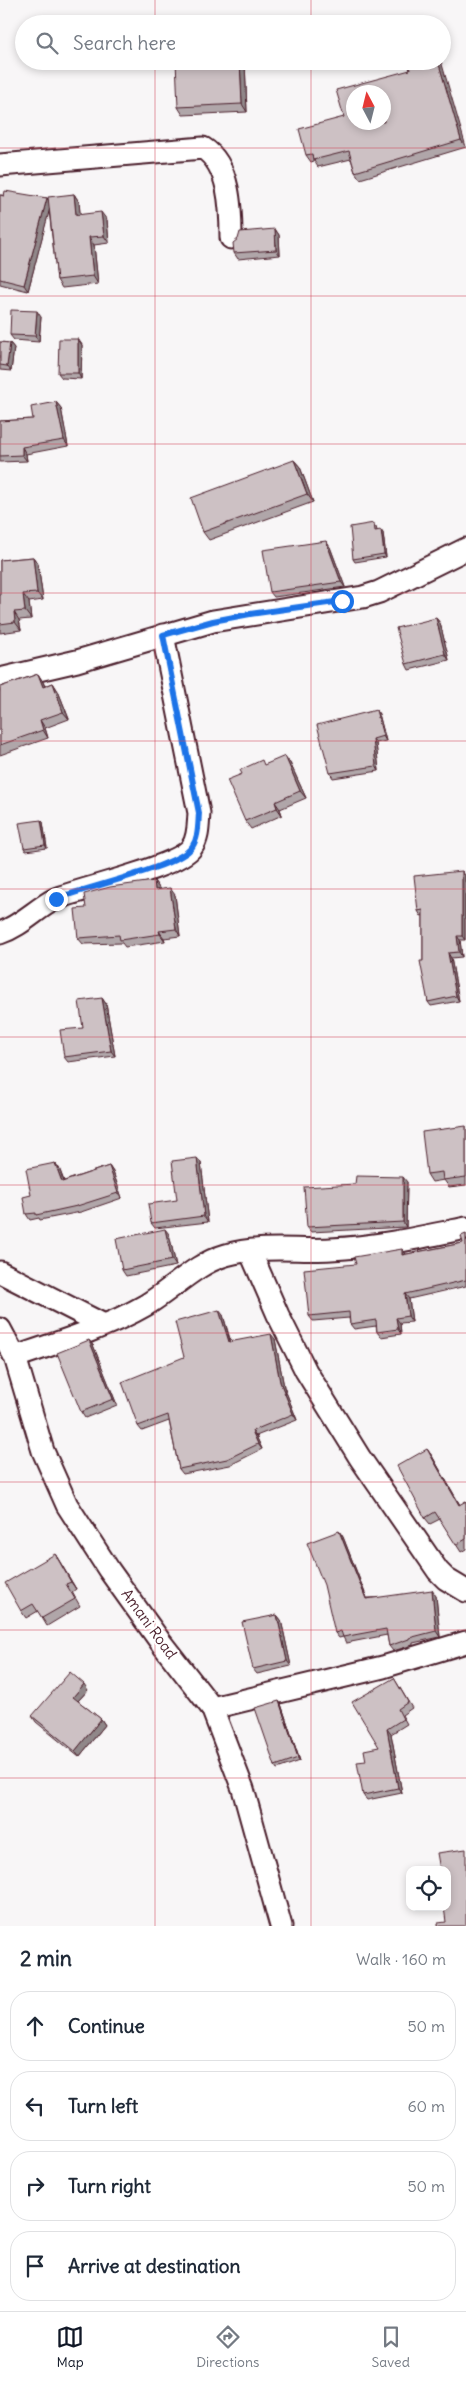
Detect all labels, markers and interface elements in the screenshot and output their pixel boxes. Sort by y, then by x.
search box [15,15,451,70]
icon: search [33,29,61,57]
text: Search here [73,31,176,55]
north arrow [346,85,391,130]
route start [331,590,354,613]
route end [45,888,68,911]
street label: Amani Road [118,1585,181,1663]
map controls [406,1866,451,1911]
button: locate [406,1866,451,1911]
text: 2 min [20,1945,72,1972]
text: Walk · 160 m [356,1949,446,1969]
icon: ahead [21,2012,49,2040]
text: Continue [68,2014,145,2038]
text: 50 m [407,2016,445,2036]
icon: left [21,2092,49,2120]
text: Turn left [68,2094,138,2118]
text: 60 m [407,2096,445,2116]
icon: right [21,2172,49,2200]
text: Turn right [68,2174,151,2198]
text: 50 m [407,2176,445,2196]
icon: arrive [21,2252,49,2280]
text: Arrive at destination [68,2254,241,2278]
tab: Map [56,2323,84,2371]
tab: Directions [196,2323,259,2371]
tab: Saved [372,2323,410,2371]

